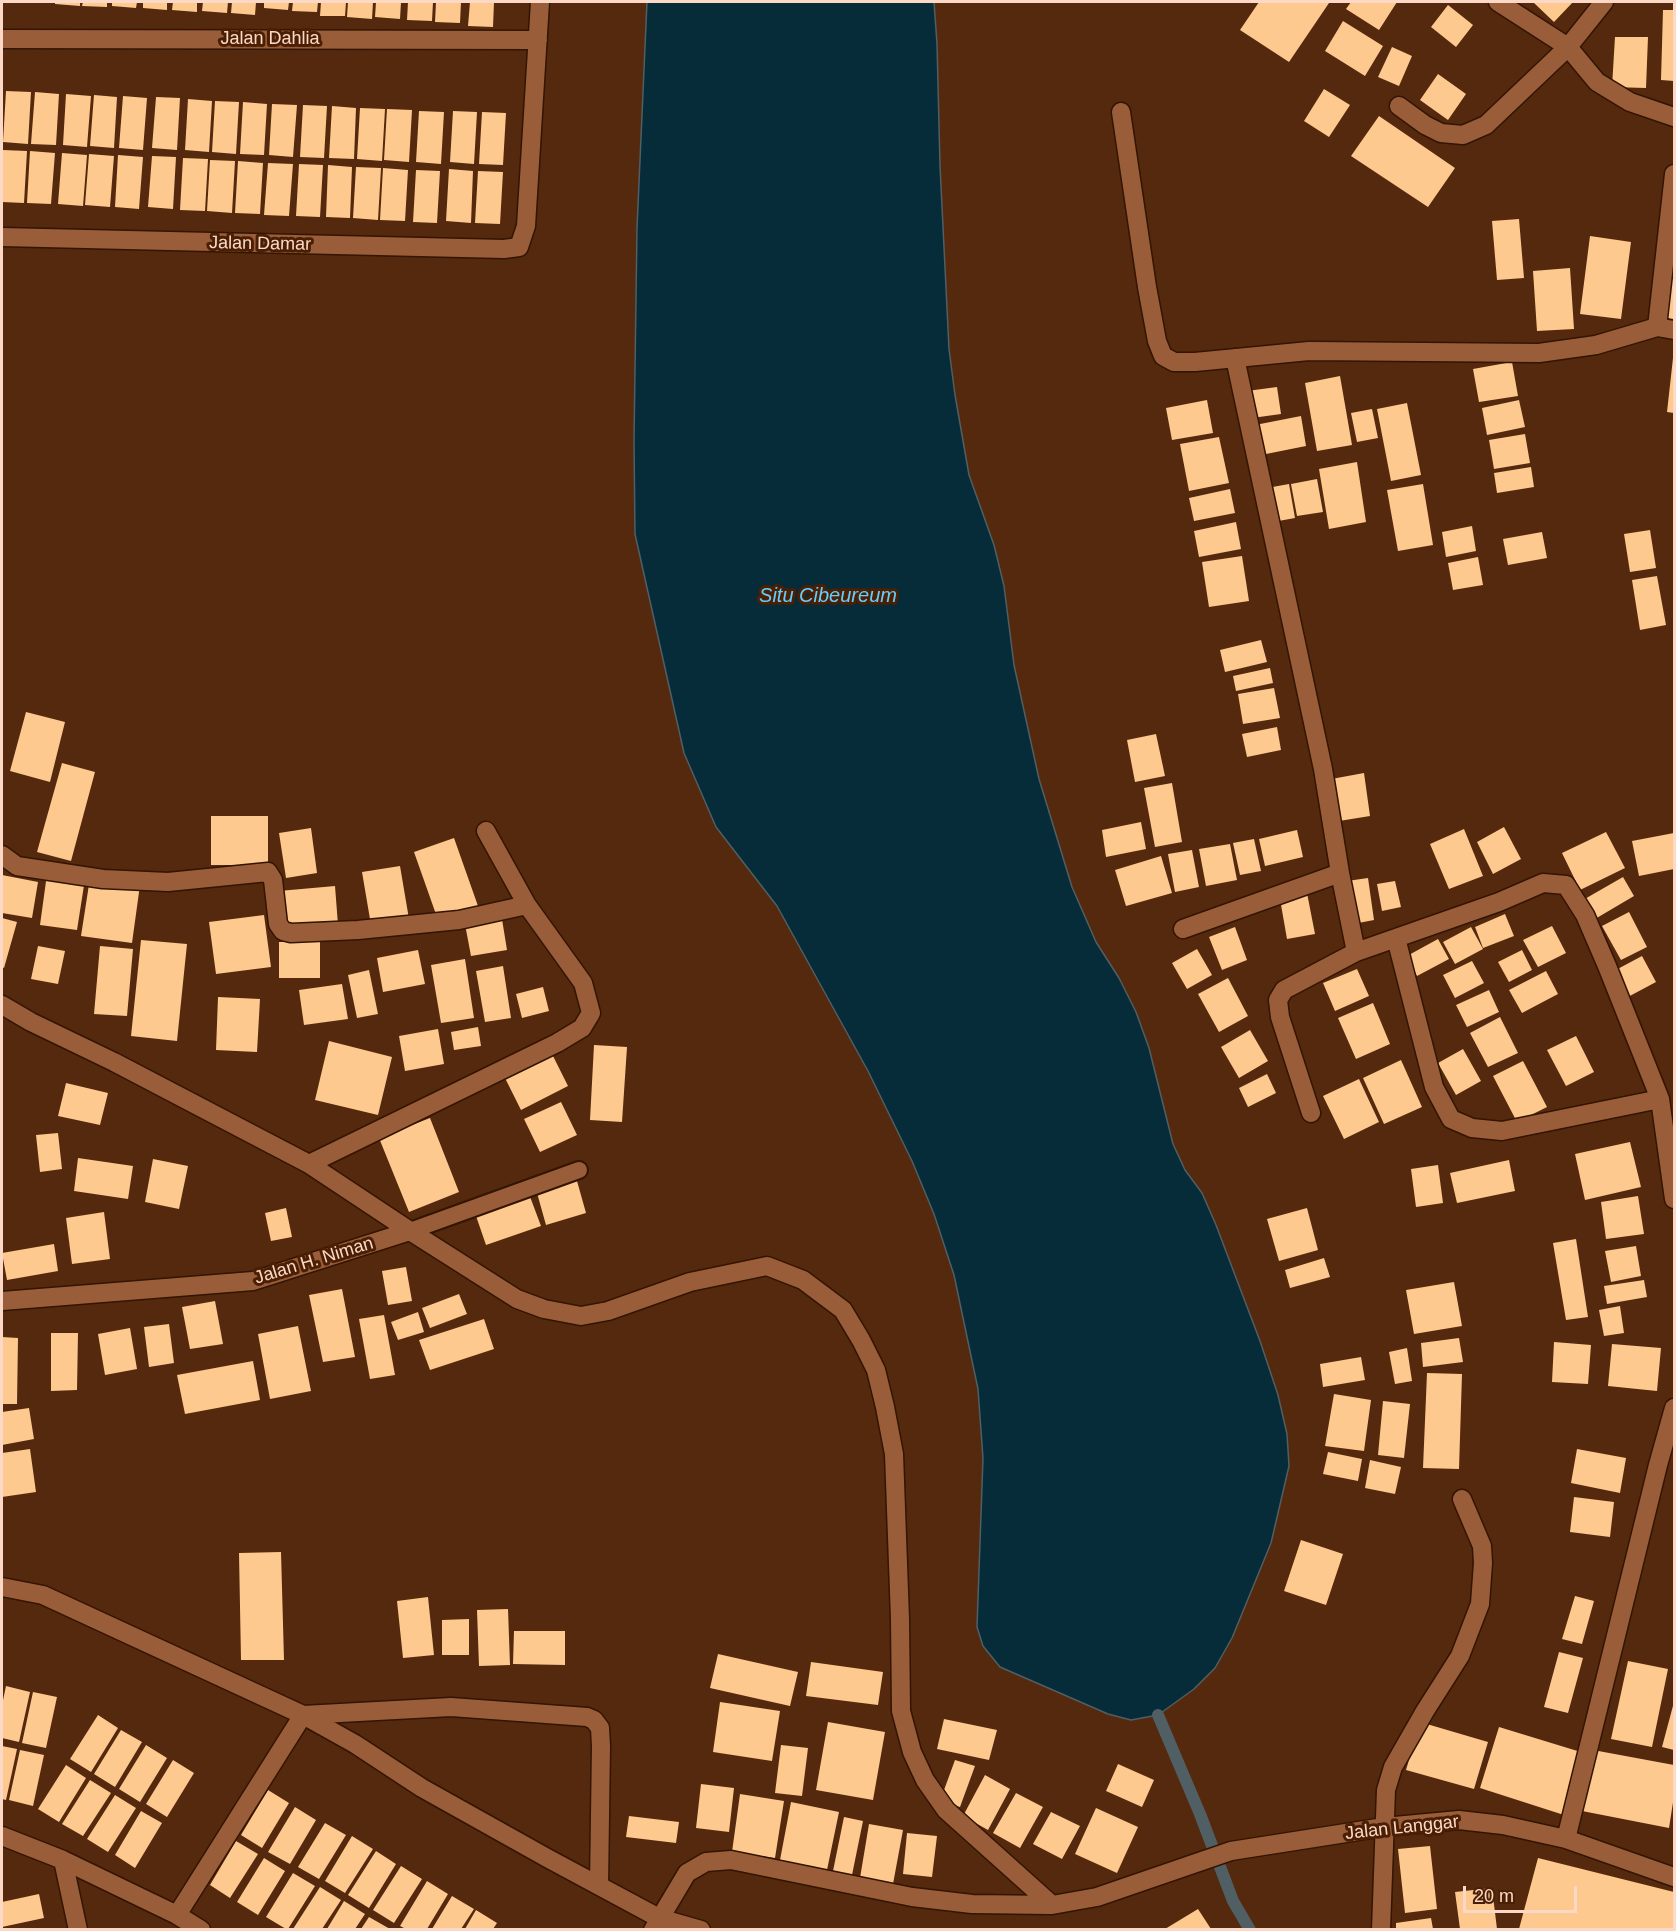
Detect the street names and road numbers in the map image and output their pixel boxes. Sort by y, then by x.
street label: Jalan Dahlia [220,28,320,50]
street label: Jalan Damar [209,232,311,256]
street label: Jalan H. Niman [252,1233,376,1289]
street label: Jalan Langgar [1344,1811,1460,1845]

